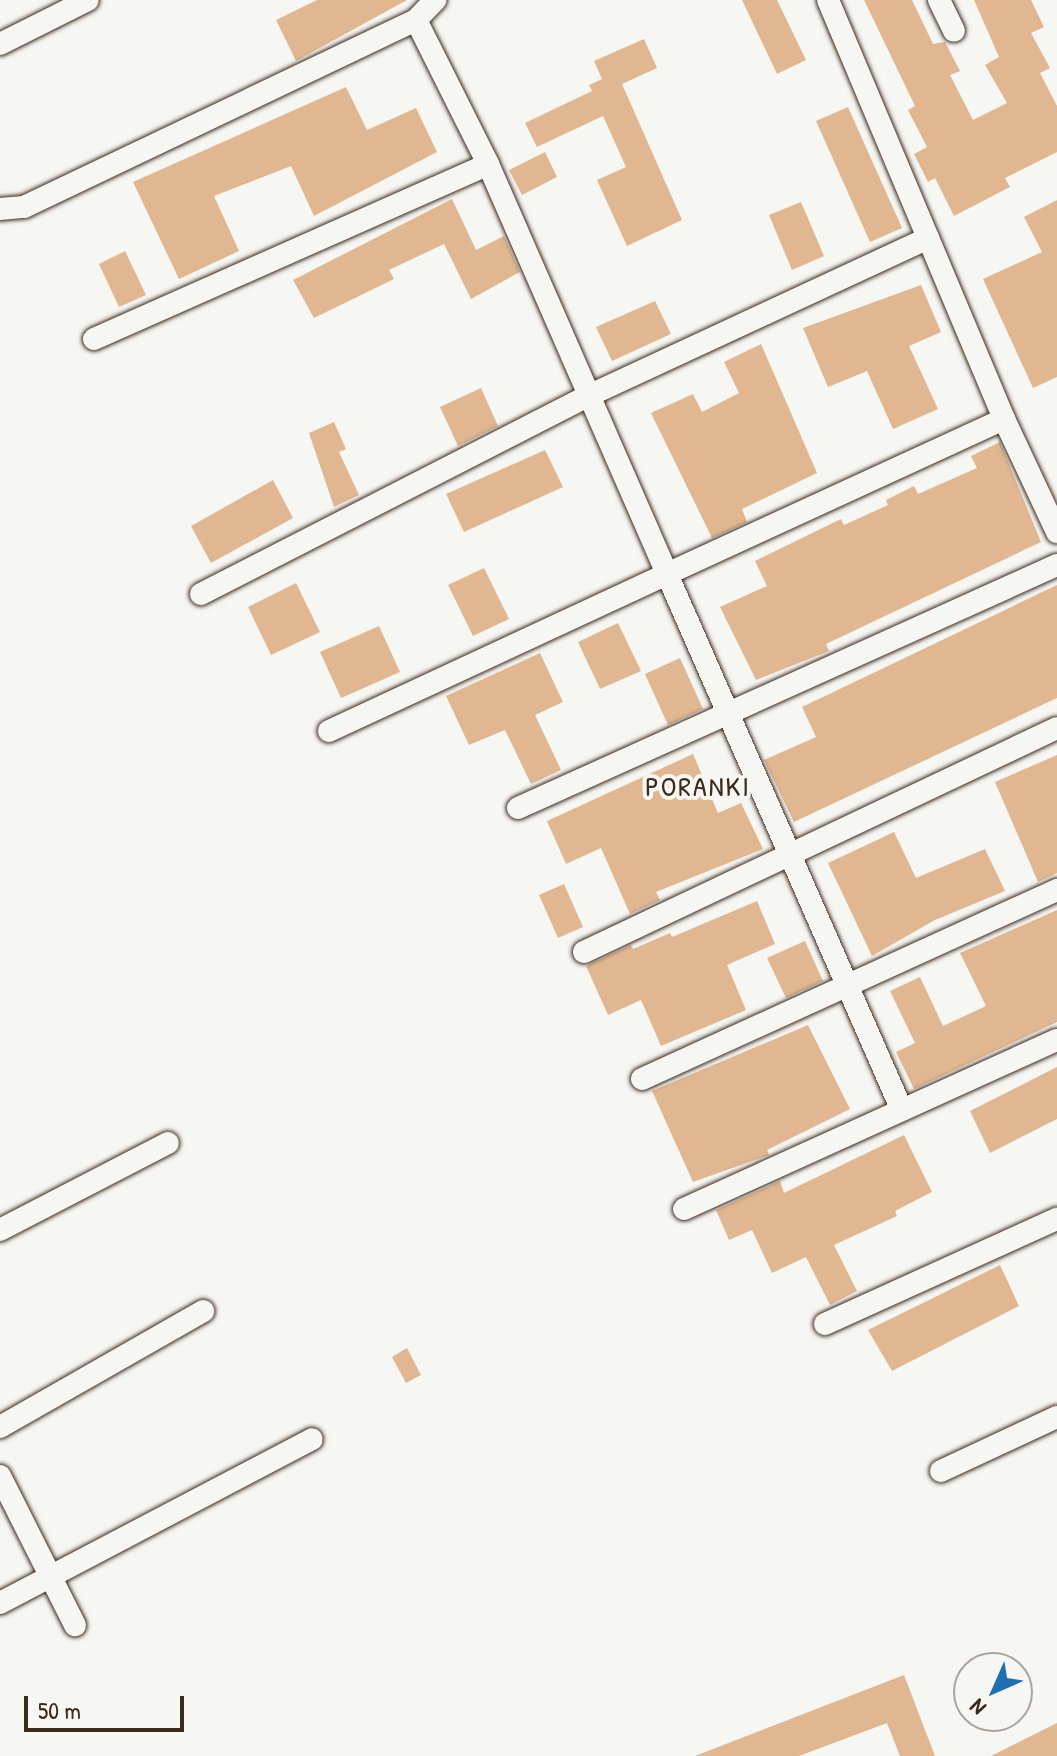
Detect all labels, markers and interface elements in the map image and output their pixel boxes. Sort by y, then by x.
district label: PORANKI [645,769,751,803]
north arrow [953,1652,1033,1732]
scale bar [28,1680,188,1730]
text: N [963,1693,992,1722]
text: 50 m [38,1694,81,1726]

